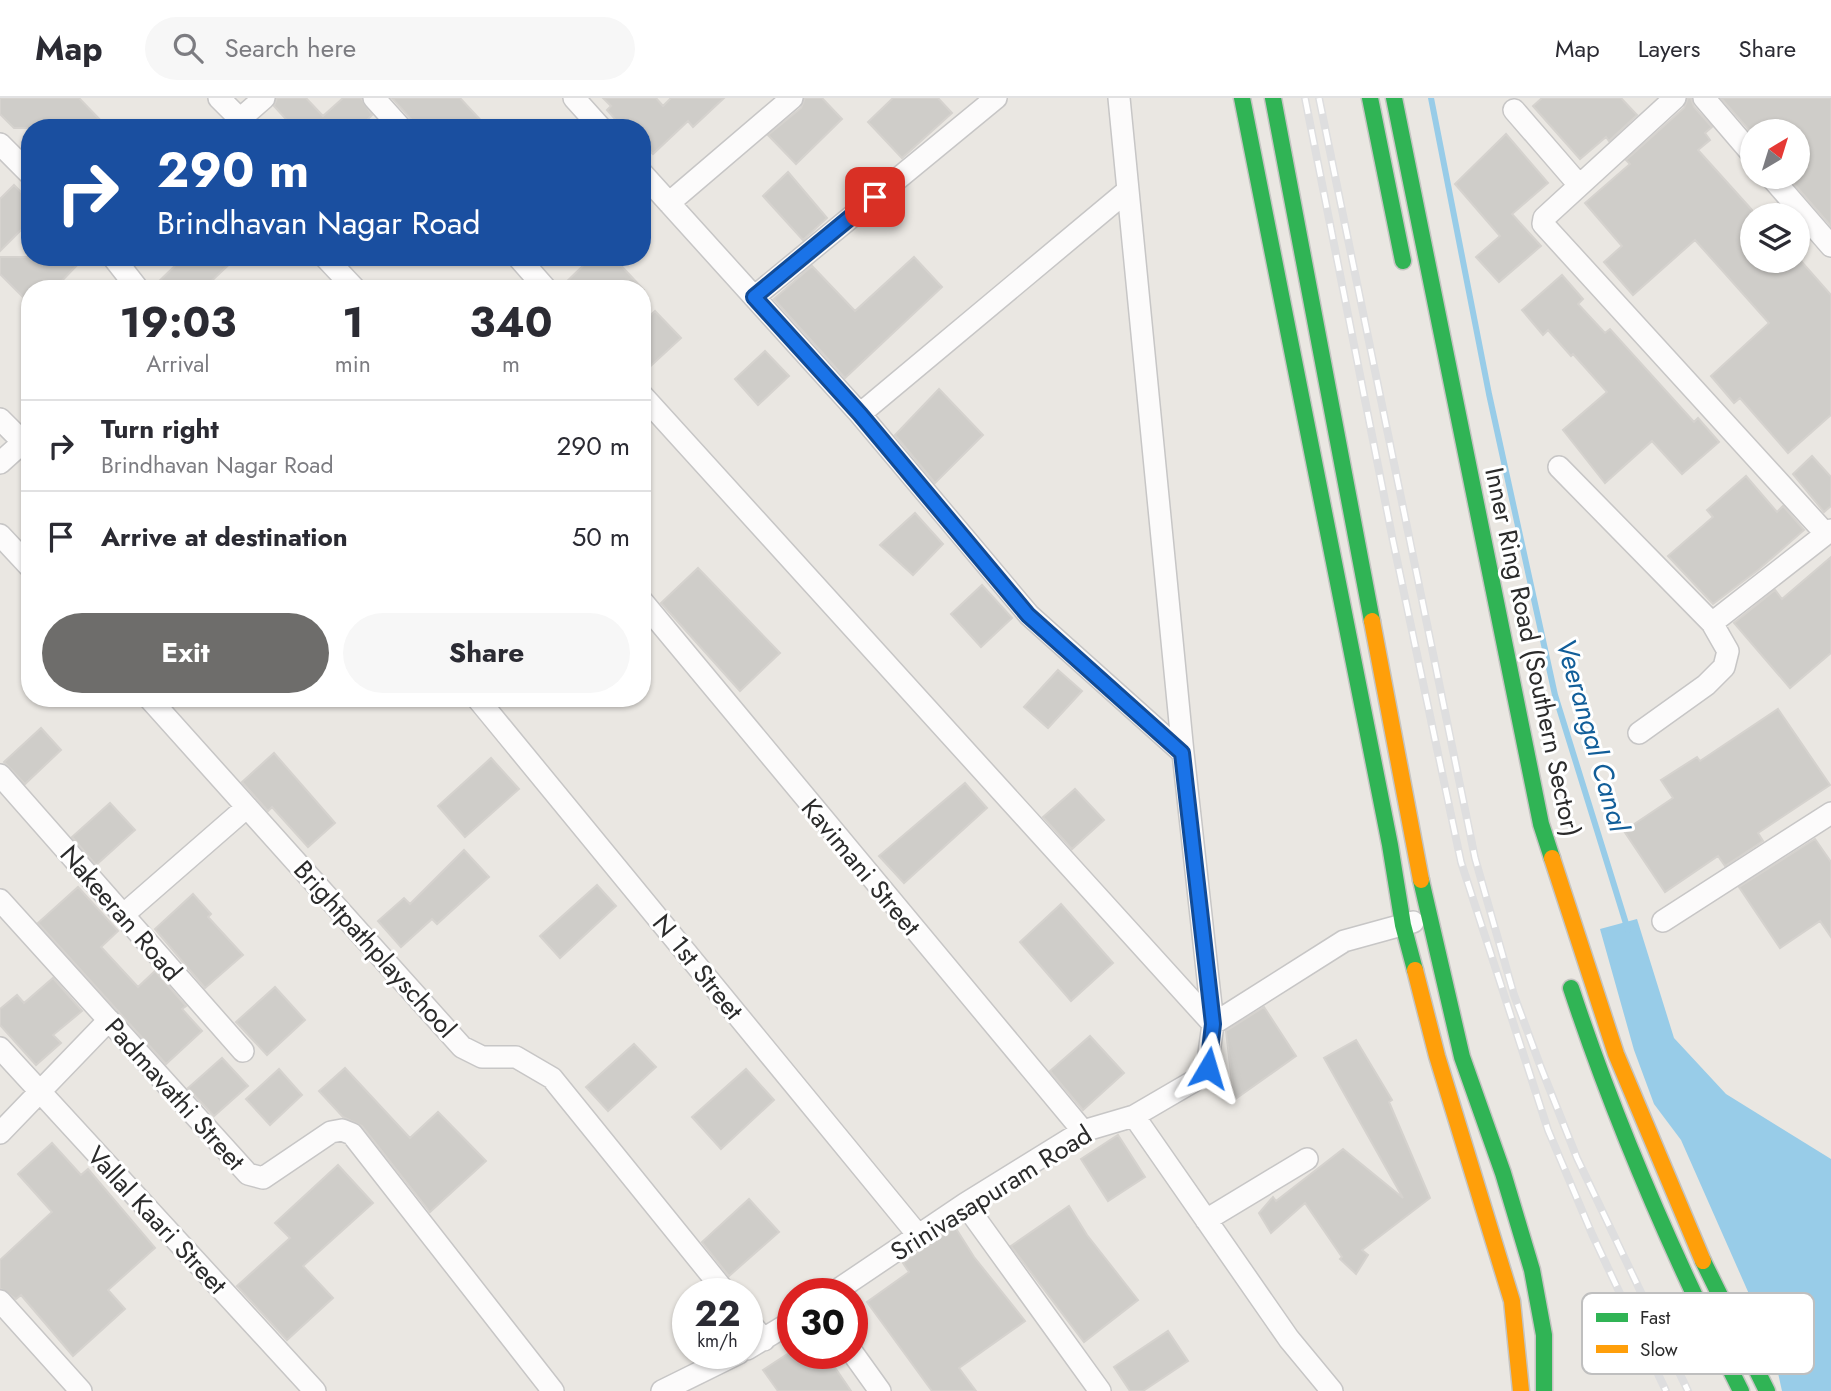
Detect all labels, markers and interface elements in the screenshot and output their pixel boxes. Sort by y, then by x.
search box [145,17,635,80]
text: Map [35,25,103,72]
icon: search [169,29,207,67]
text: Search here [225,29,356,67]
text: Map [1555,31,1600,66]
text: Layers [1638,31,1700,66]
text: Share [1738,31,1796,66]
north arrow [1740,119,1810,189]
map controls [1740,119,1810,273]
text: 290 m [157,135,309,205]
icon: right [42,147,133,238]
pin [845,167,905,227]
icon: arrive [856,178,894,216]
text: Brindhavan Nagar Road [157,200,481,246]
button: layers [1740,203,1810,273]
text: 19:03 [119,292,236,353]
text: 1 [342,292,364,353]
text: 340 [469,292,553,353]
text: Arrival [146,347,210,381]
text: min [335,347,371,381]
text: m [502,347,520,381]
text: Turn right [101,410,219,448]
icon: right [42,427,80,465]
text: 290 m [557,427,630,465]
text: Brindhavan Nagar Road [101,448,334,482]
street label: Inner Ring Road (Southern Sector) [1475,464,1591,840]
icon: arrive [42,518,80,556]
text: Arrive at destination [101,518,348,556]
text: 50 m [572,518,630,556]
button: Exit [42,613,329,693]
button: Share [343,613,630,693]
water label: Veerangal Canal [1545,634,1640,838]
street label: Kavimani Street [792,790,930,944]
street label: Nakeeran Road [51,837,191,989]
street label: Brightpathplayschool [285,852,465,1046]
street label: N 1st Street [644,906,753,1029]
street label: Padmavathi Street [96,1009,254,1179]
position arrow [1171,1031,1245,1105]
street label: Srinivasapuram Road [883,1116,1099,1270]
street label: Vallal Kaari Street [78,1137,236,1303]
speed limit sign: 30 [777,1278,868,1369]
text: 22 [695,1289,740,1339]
legend [1582,1293,1814,1374]
text: Fast [1640,1304,1671,1331]
text: km/h [697,1328,738,1354]
text: Slow [1640,1336,1678,1363]

